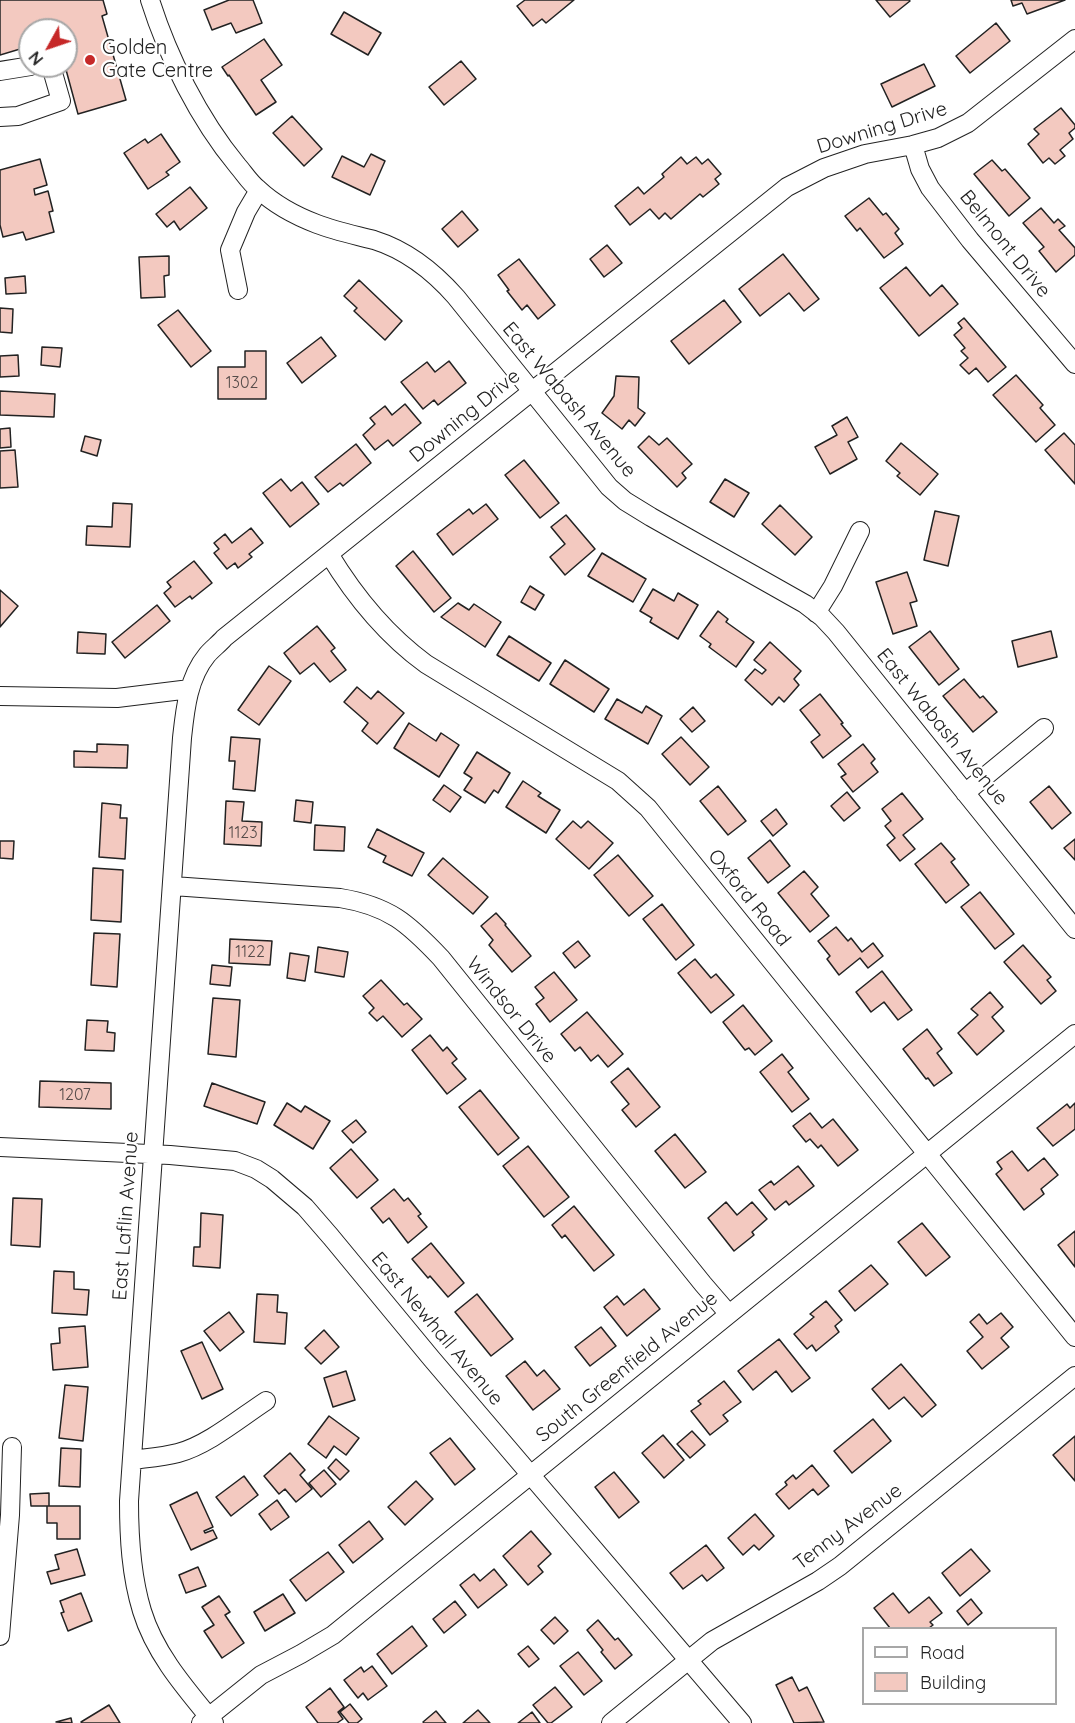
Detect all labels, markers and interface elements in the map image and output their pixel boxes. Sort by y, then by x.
north arrow [18,18,78,78]
place label: Golden Gate Centre [102,36,213,83]
text: N [24,47,47,69]
marker: Golden Gate Centre [83,53,97,67]
street label: Downing Drive [814,97,950,159]
street label: Belmont Drive [954,185,1056,303]
street label: East Wabash Avenue [497,318,641,482]
street label: Downing Drive [405,364,525,468]
house number: 1302 [226,373,258,393]
street label: East Wabash Avenue [871,644,1013,810]
house number: 1123 [228,823,258,843]
street label: Oxford Road [703,845,795,951]
house number: 1122 [235,942,265,962]
street label: Windsor Drive [461,952,561,1068]
house number: 1207 [59,1085,91,1105]
street label: East Laflin Avenue [108,1131,144,1301]
street label: East Newhall Avenue [366,1248,508,1410]
street label: South Greenfield Avenue [531,1286,723,1448]
street label: Tenny Avenue [789,1479,907,1575]
legend [862,1627,1057,1705]
text: Road [920,1641,965,1664]
text: Building [920,1671,986,1694]

